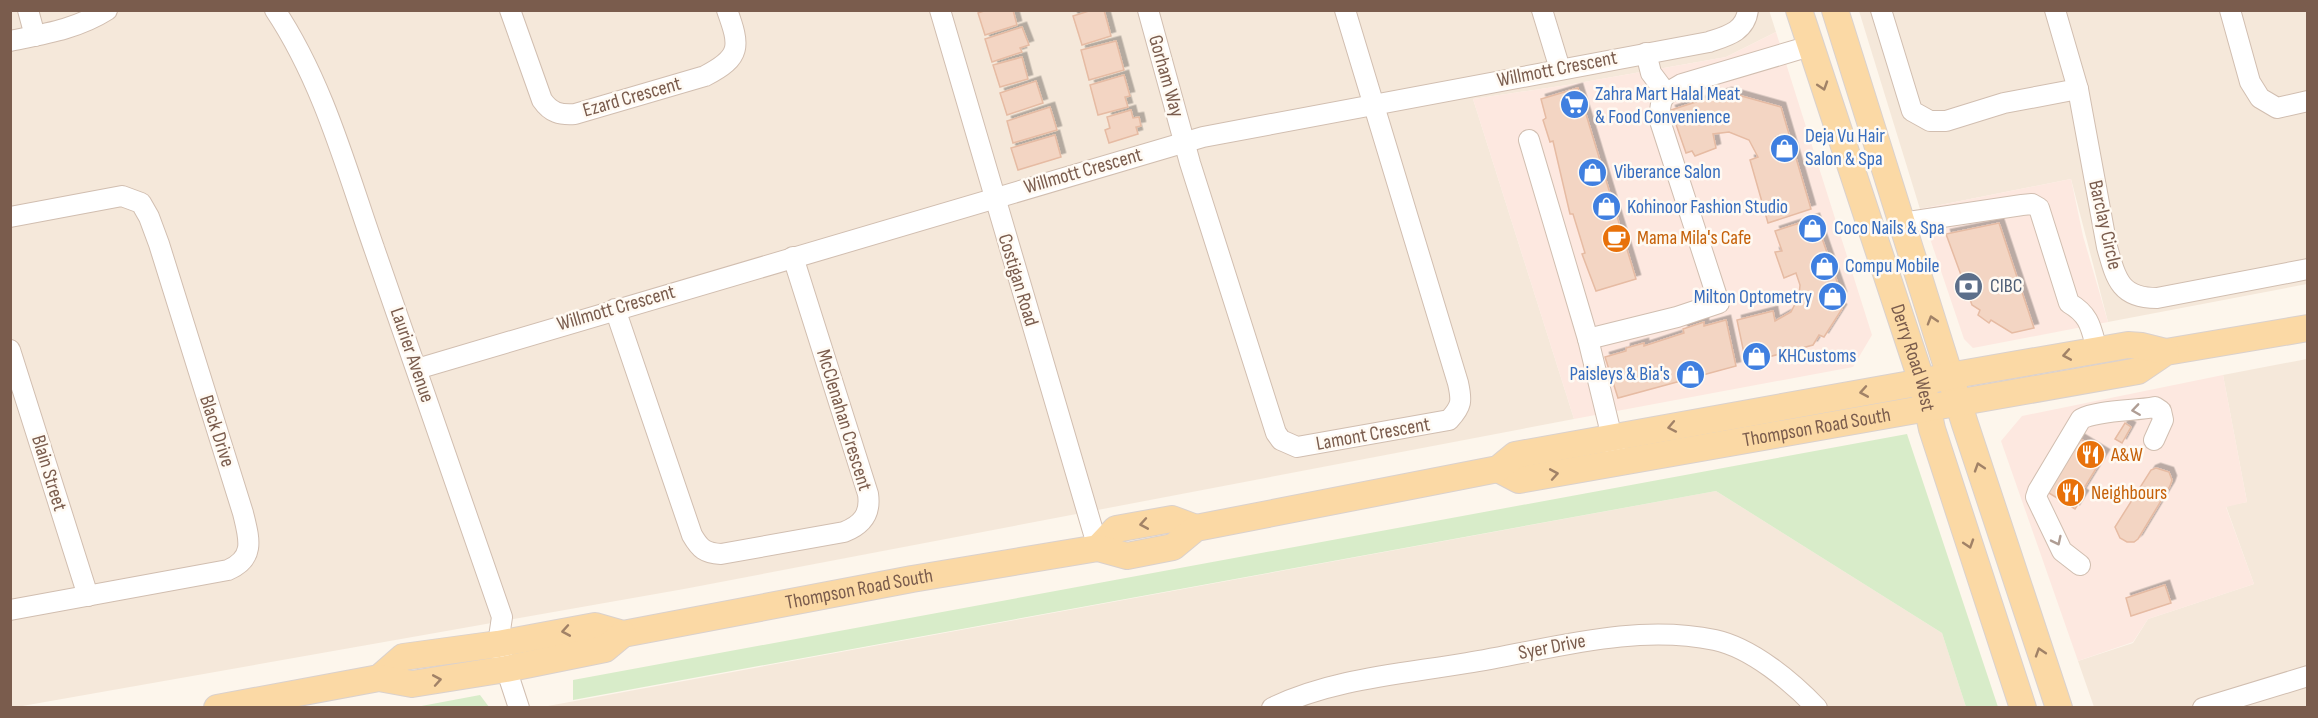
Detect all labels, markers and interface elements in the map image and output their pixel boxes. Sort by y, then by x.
street label: Gorham Way [1143,32,1189,120]
street label: Willmott Crescent [1495,46,1619,92]
street label: Ezard Crescent [580,72,684,122]
one-way arrow [1816,80,1828,91]
place label: Zahra Mart Halal Meat & Food Convenience [1595,82,1740,129]
supermarket icon: Zahra Mart Halal Meat & Food Convenience [1558,89,1590,121]
place label: Deja Vu Hair Salon & Spa [1805,124,1885,171]
shop icon: Deja Vu Hair Salon & Spa [1768,132,1800,164]
street label: Willmott Crescent [1021,143,1145,199]
shop icon: Viberance Salon [1577,156,1609,188]
place label: Viberance Salon [1614,160,1721,184]
street label: Barclay Circle [2083,178,2127,272]
shop icon: Kohinoor Fashion Studio [1590,191,1622,223]
place label: Kohinoor Fashion Studio [1627,195,1788,219]
shop icon: Coco Nails & Spa [1797,212,1829,244]
place label: Coco Nails & Spa [1834,216,1945,240]
cafe icon: Mama Mila's Cafe [1600,222,1632,254]
place label: Mama Mila's Cafe [1637,226,1751,250]
street label: Costigan Road [993,231,1043,329]
shop icon: Compu Mobile [1808,250,1840,282]
place label: Compu Mobile [1845,254,1939,278]
bank icon: CIBC [1953,270,1985,302]
place label: CIBC [1990,274,2022,298]
street label: Willmott Crescent [554,280,678,336]
shop icon: Milton Optometry [1817,281,1849,313]
place label: Milton Optometry [1694,285,1812,309]
street label: Derry Road West [1885,301,1940,414]
street label: Laurier Avenue [385,304,439,406]
one-way arrow [1927,315,1939,326]
shop icon: KHCustoms [1741,340,1773,372]
place label: KHCustoms [1778,344,1857,368]
street label: McClenahan Crescent [811,346,877,494]
one-way arrow [2062,349,2072,361]
shop icon: Paisleys & Bia's [1675,358,1707,390]
place label: Paisleys & Bia's [1570,362,1670,386]
one-way arrow [1859,386,1869,398]
street label: Black Drive [194,392,240,470]
street label: Thompson Road South [1741,403,1892,452]
one-way arrow [2131,404,2140,416]
street label: Lamont Crescent [1314,412,1432,456]
one-way arrow [1667,420,1677,433]
street label: Blain Street [26,432,72,514]
restaurant icon: A&W [2074,439,2106,471]
place label: A&W [2110,443,2143,467]
one-way arrow [1973,462,1986,473]
one-way arrow [1548,468,1558,481]
restaurant icon: Neighbours [2054,477,2086,509]
place label: Neighbours [2091,481,2167,505]
one-way arrow [1139,517,1149,530]
one-way arrow [2050,534,2062,545]
one-way arrow [1962,538,1974,549]
street label: Thompson Road South [783,564,935,615]
one-way arrow [561,624,571,637]
street label: Syer Drive [1516,629,1588,665]
one-way arrow [2035,647,2047,658]
one-way arrow [431,674,441,687]

